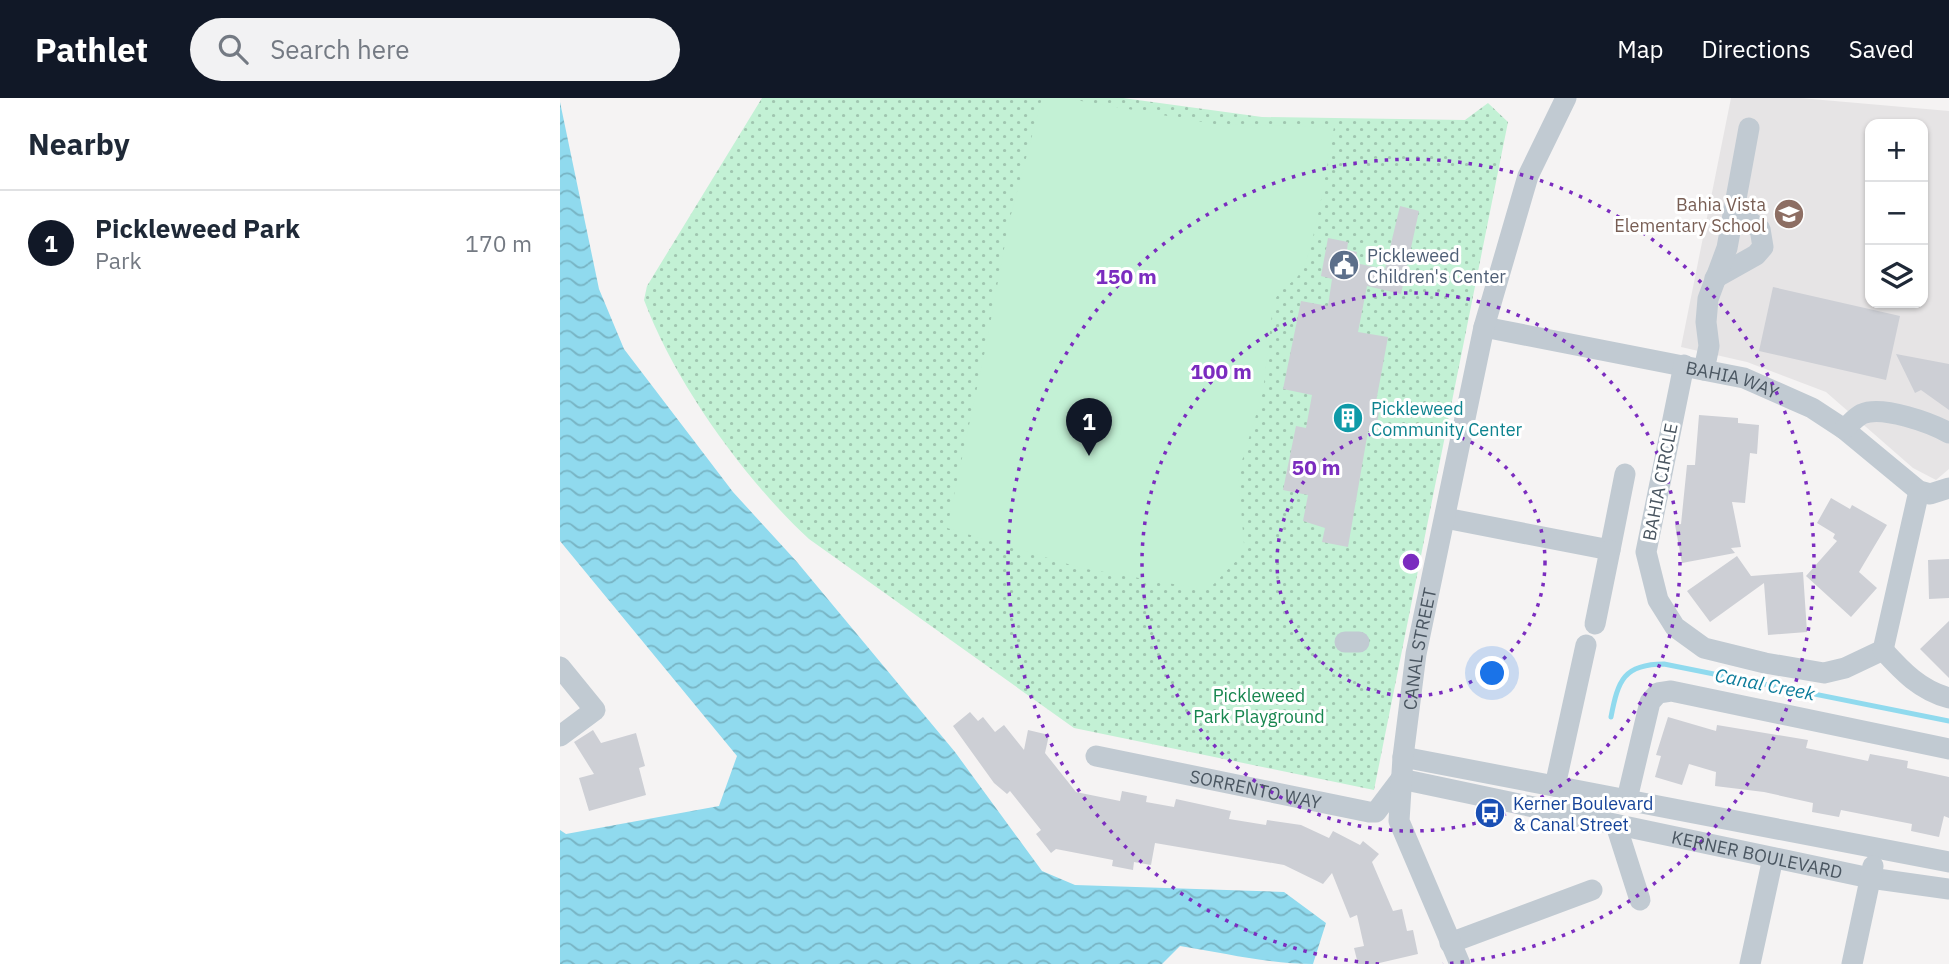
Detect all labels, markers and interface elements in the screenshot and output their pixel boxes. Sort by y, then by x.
search box [190,18,680,81]
text: Pathlet [35,28,148,71]
icon: search [214,30,252,68]
text: Search here [270,32,410,66]
text: Map [1617,33,1663,65]
text: Directions [1701,33,1811,65]
text: Saved [1849,33,1914,65]
map controls [1865,119,1928,308]
button: + [1865,119,1928,182]
text: Nearby [28,124,130,163]
button: − [1865,182,1928,245]
place label: Bahia Vista Elementary School [1614,193,1766,237]
school or university icon: Bahia Vista Elementary School [1772,197,1806,231]
text: Pickleweed Park [95,211,300,245]
text: 1 [44,228,58,258]
text: 170 m [465,228,532,258]
place label: Pickleweed Children's Center [1367,244,1506,288]
text: Park [95,245,142,275]
button: layers [1865,245,1928,308]
public building icon: Pickleweed Children's Center [1327,248,1361,282]
text: 150 m [1095,262,1157,290]
street label: BAHIA WAY [1684,355,1783,404]
text: 100 m [1190,357,1252,385]
place label: Pickleweed Community Center [1371,397,1523,441]
pin: 1 [1066,398,1112,456]
building icon: Pickleweed Community Center [1331,401,1365,435]
street label: BAHIA CIRCLE [1637,421,1683,543]
text: 50 m [1292,453,1340,481]
centre of rings [1399,550,1423,574]
street label: CANAL STREET [1398,586,1441,711]
your location [1475,656,1509,690]
water label: Canal Creek [1713,663,1818,706]
park label: Pickleweed Park Playground [1193,684,1325,728]
street label: SORRENTO WAY [1188,764,1324,814]
place label: Kerner Boulevard & Canal Street [1513,792,1653,836]
bus stop icon: Kerner Boulevard & Canal Street [1473,796,1507,830]
street label: KERNER BOULEVARD [1670,825,1845,883]

